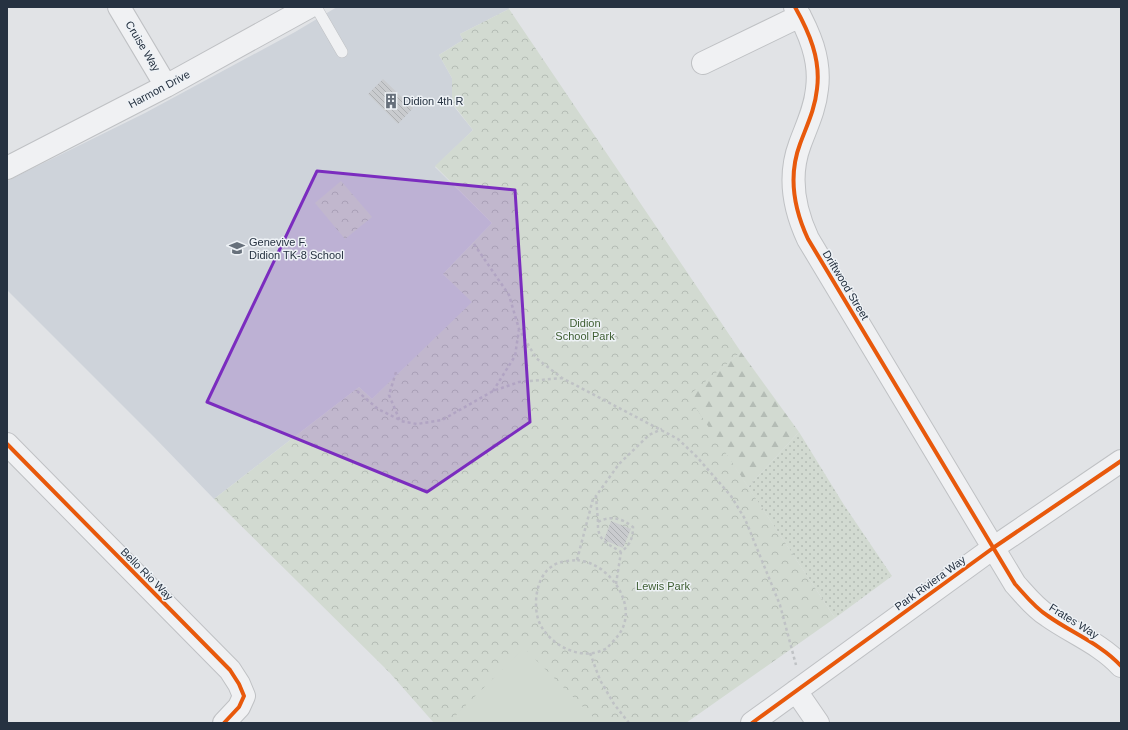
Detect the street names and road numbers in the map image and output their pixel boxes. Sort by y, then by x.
street label: Cruise Way [123,19,163,74]
street label: Harmon Drive [126,68,192,110]
street label: Driftwood Street [821,248,871,322]
street label: Bello Rio Way [118,545,176,603]
street label: Park Riviera Way [892,553,968,613]
street label: Frates Way [1047,601,1101,641]

